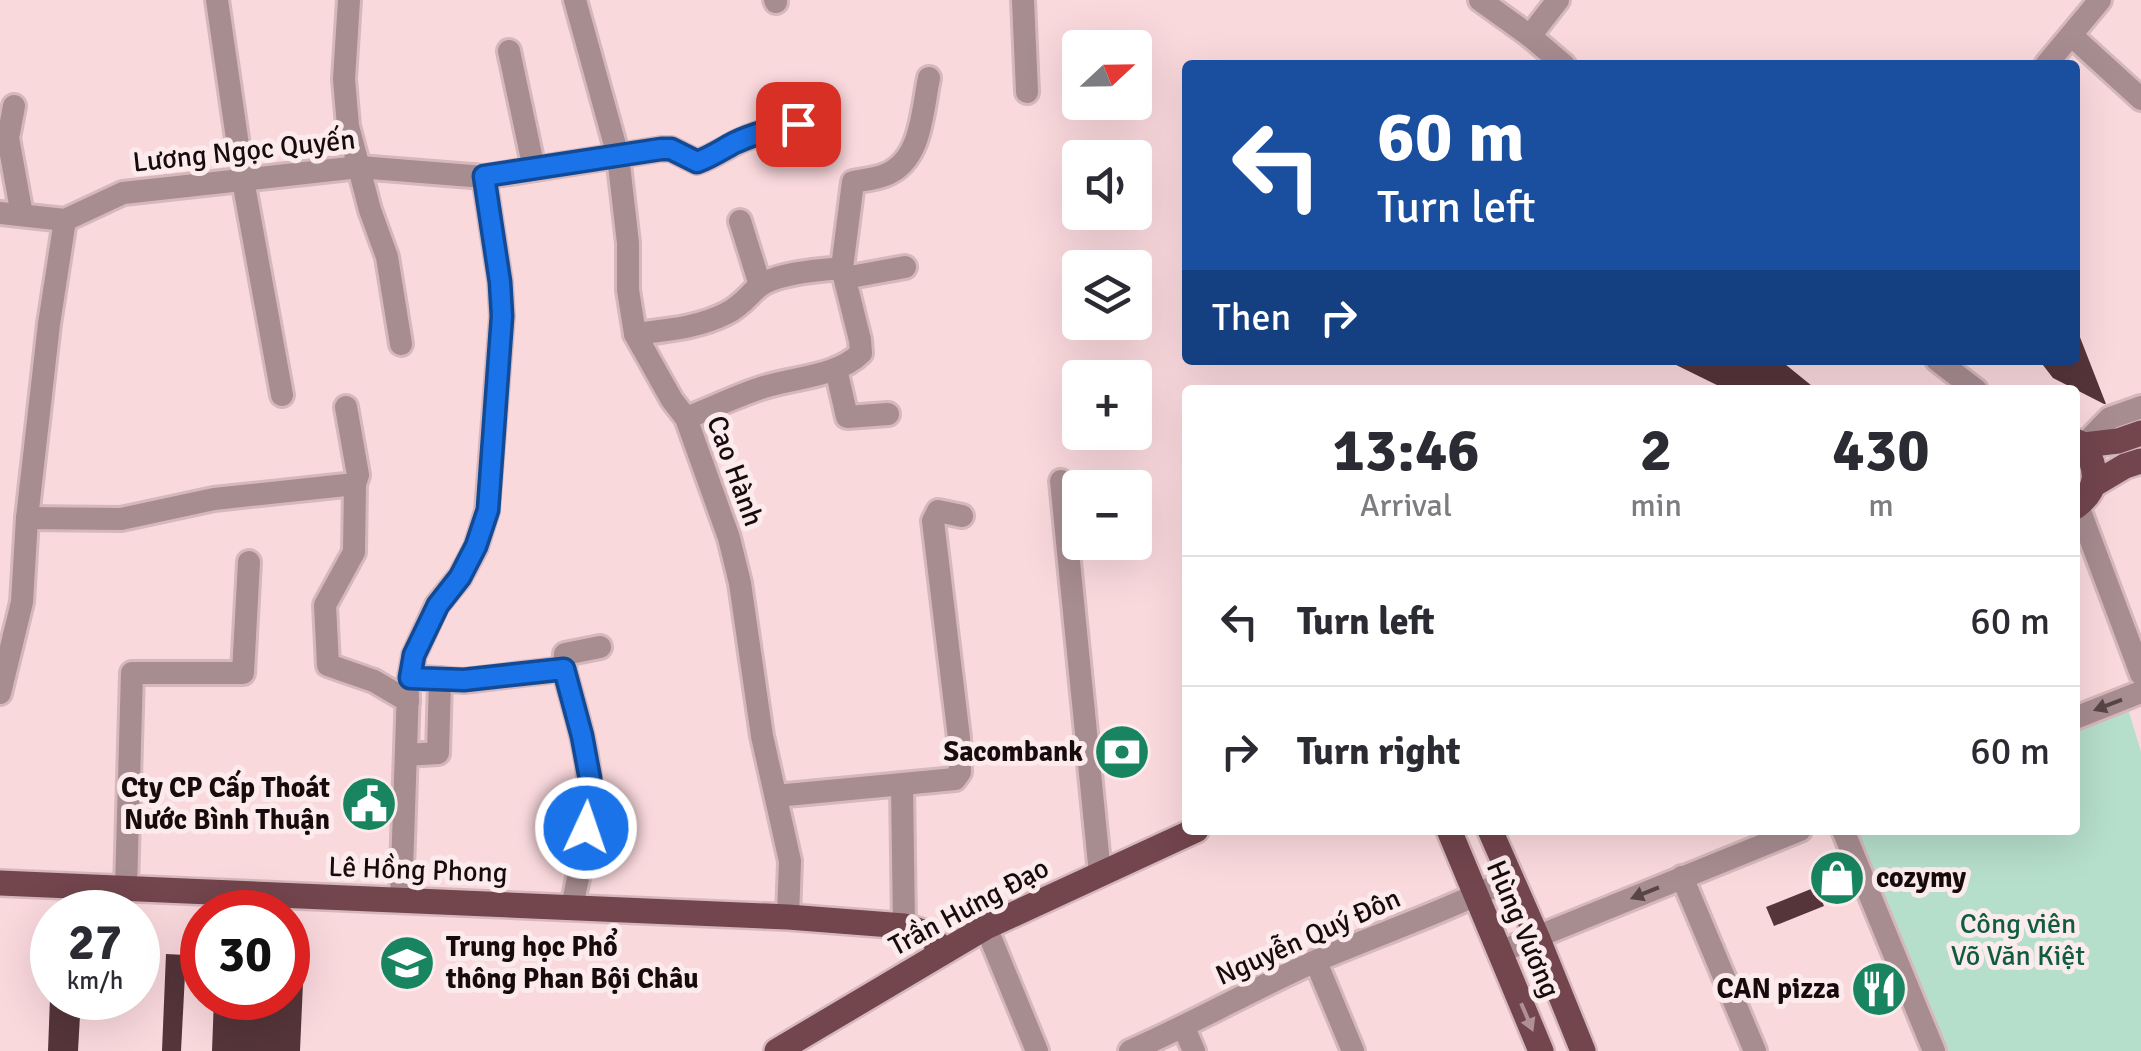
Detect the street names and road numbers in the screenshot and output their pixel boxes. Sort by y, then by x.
street label: Lương Ngọc Quyến [131,122,357,180]
street label: Cao Hành [699,411,771,531]
street label: Lê Hồng Phong [328,850,508,890]
street label: Trần Hưng Đạo [883,851,1055,963]
street label: Hùng Vương [1479,855,1567,1003]
street label: Nguyễn Quý Đôn [1210,881,1406,993]

